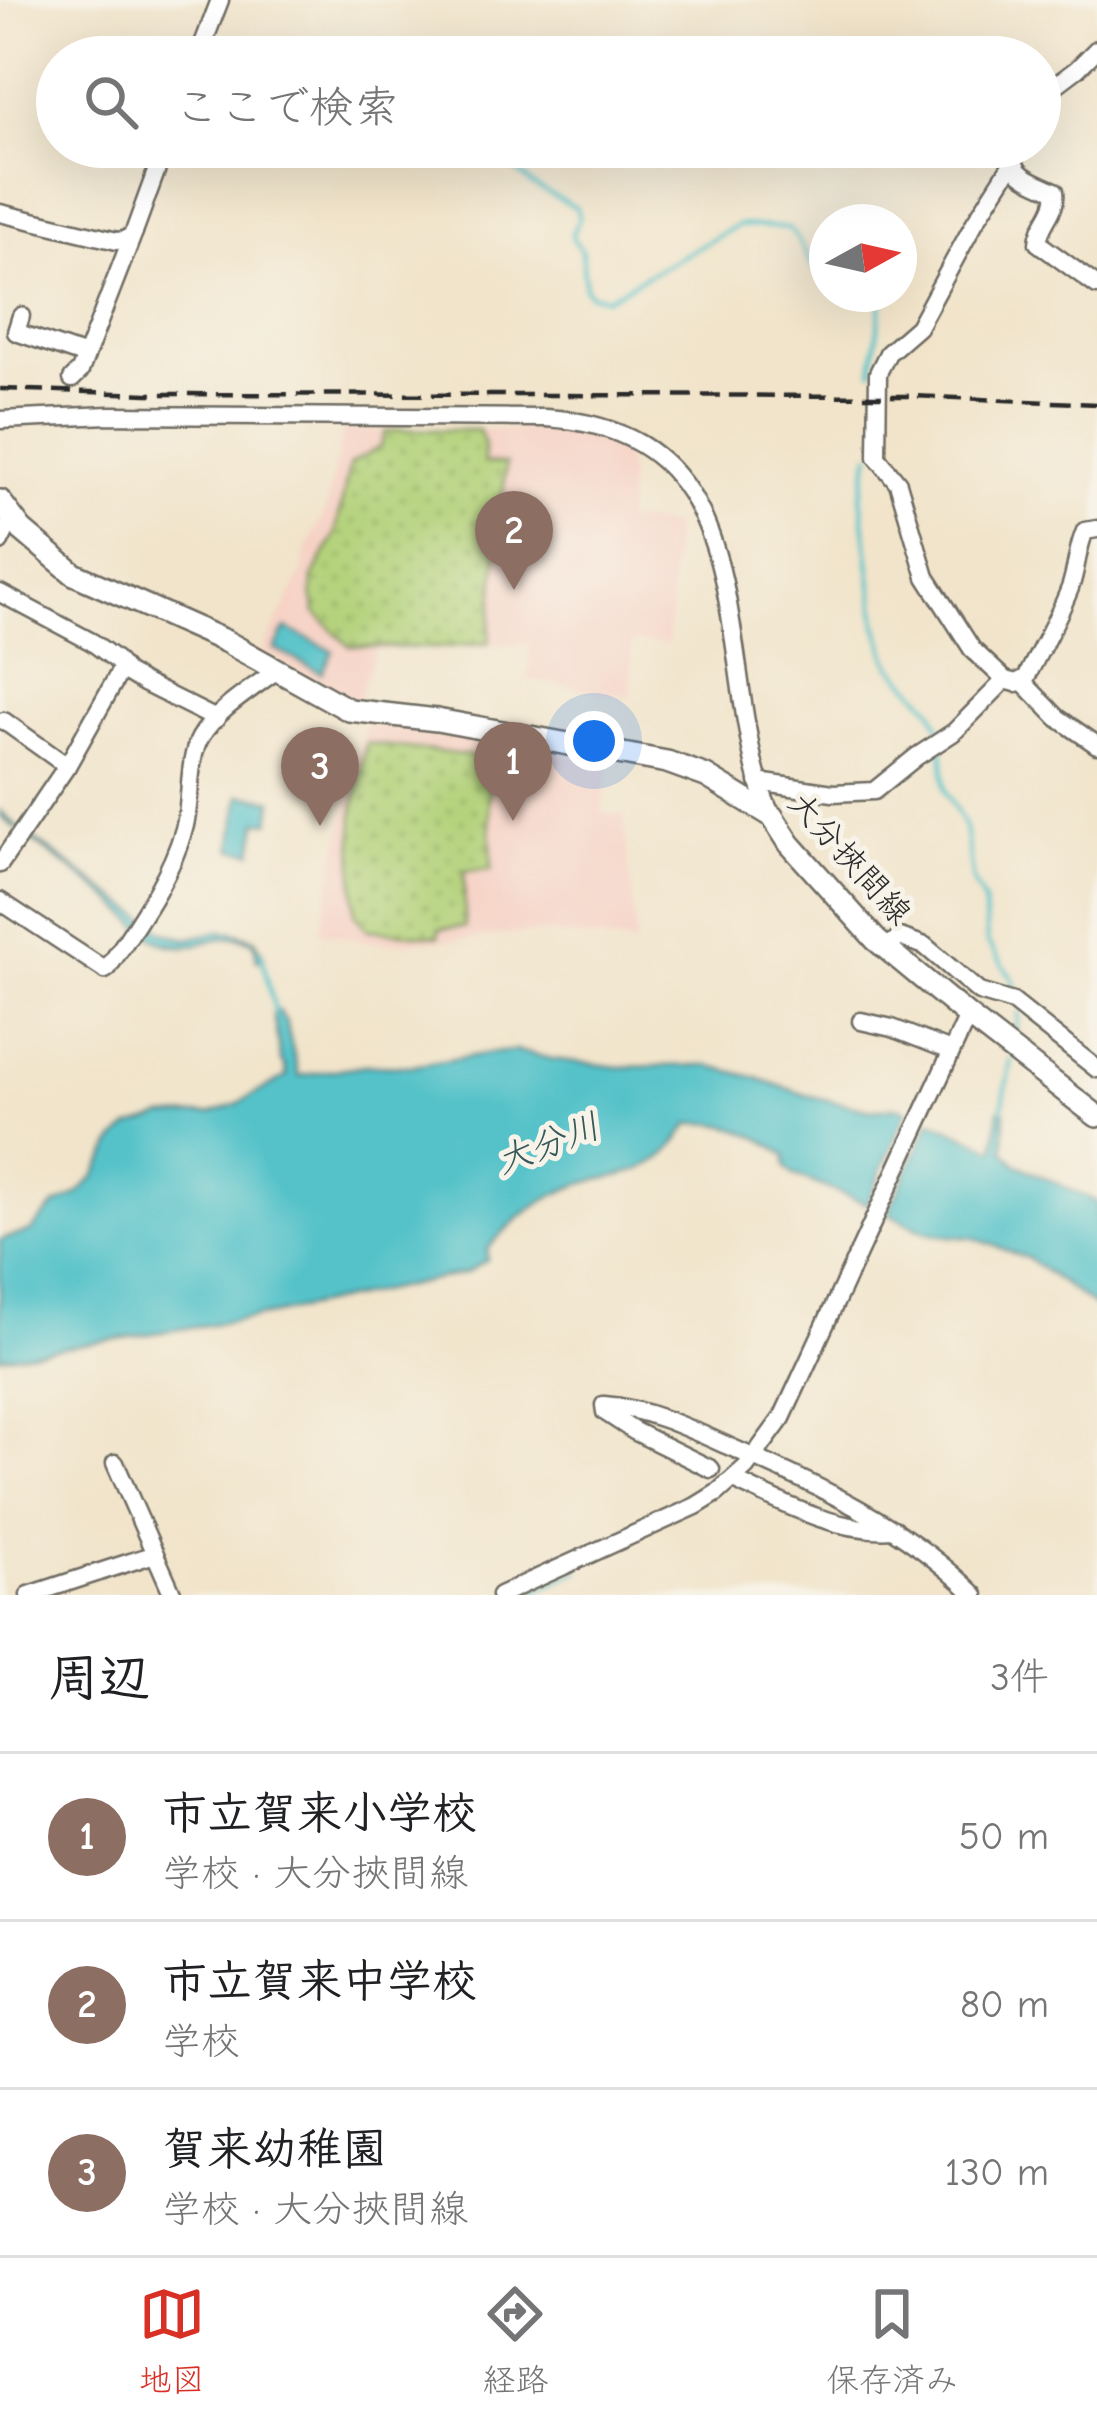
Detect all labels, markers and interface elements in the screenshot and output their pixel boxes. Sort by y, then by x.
search box [36,36,1061,168]
icon: search [78,69,144,135]
text: ここで検索 [174,81,399,133]
north arrow [809,204,917,312]
pin: 2 [475,491,553,590]
your location [564,711,624,771]
pin: 1 [474,722,552,821]
pin: 3 [281,727,359,826]
street label: 大分挾間線 [781,784,919,932]
water label: 大分川 [490,1106,606,1182]
text: 周辺 [48,1649,150,1708]
text: 3件 [990,1655,1049,1700]
text: 市立賀来小学校 [162,1787,477,1839]
text: 1 [79,1814,95,1859]
text: 50 m [959,1814,1049,1859]
text: 学校 · 大分挾間線 [162,1851,468,1896]
text: 市立賀来中学校 [162,1955,477,2007]
text: 2 [77,1982,97,2027]
text: 80 m [960,1982,1049,2027]
text: 学校 [162,2019,240,2064]
text: 賀来幼稚園 [162,2123,387,2175]
text: 3 [77,2150,97,2195]
text: 130 m [945,2150,1049,2195]
text: 学校 · 大分挾間線 [162,2187,468,2232]
tab: 地図 [139,2281,205,2401]
tab: 経路 [482,2281,548,2401]
tab: 保存済み [826,2281,958,2401]

